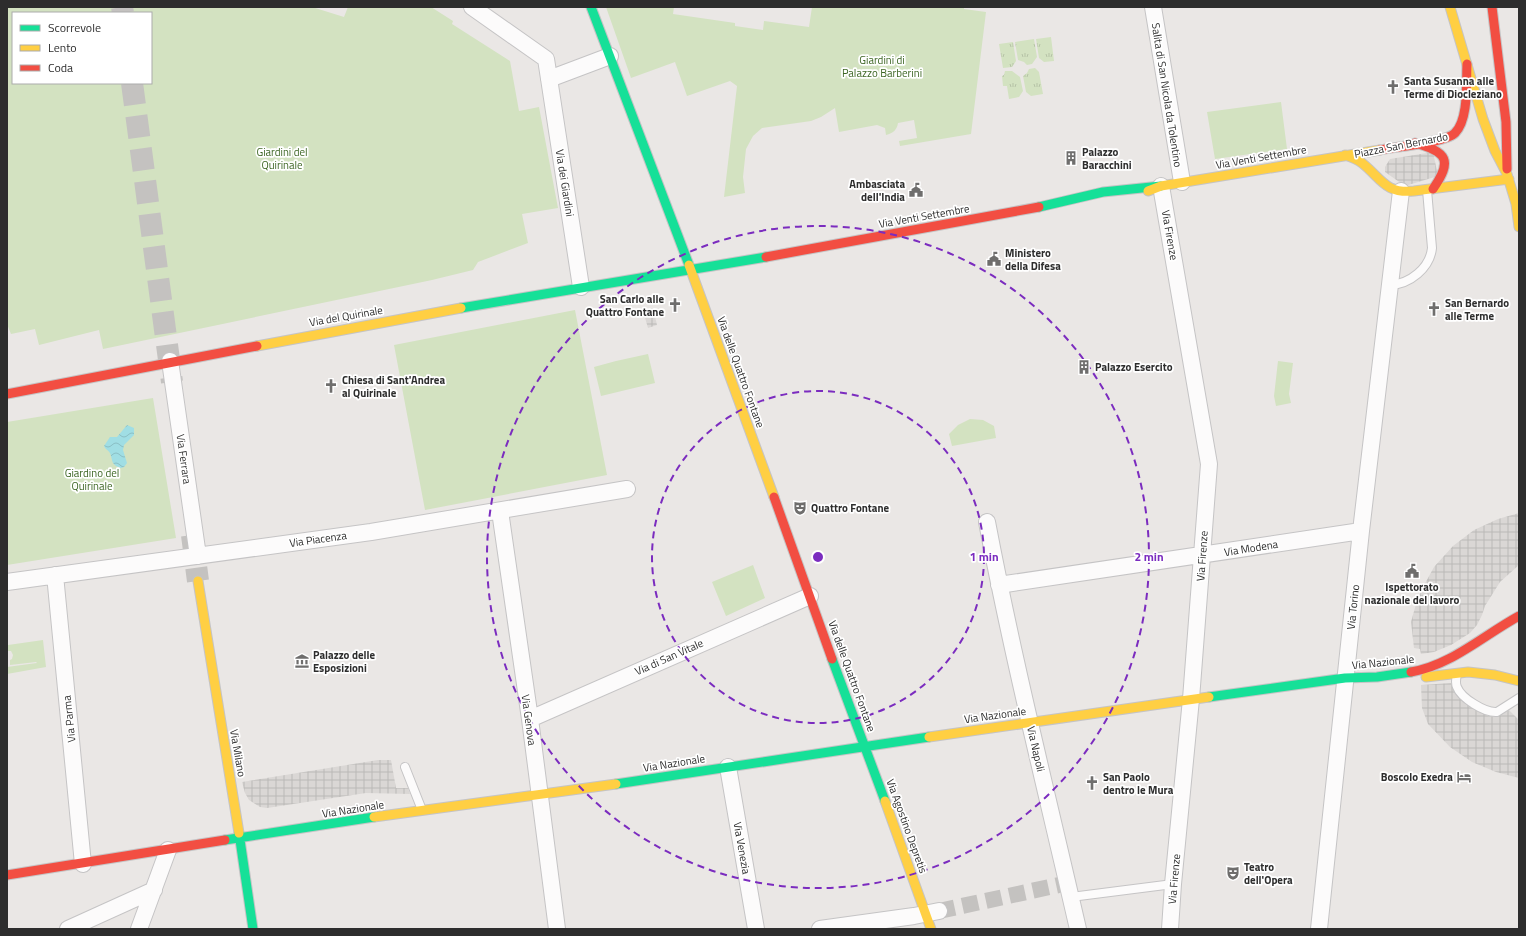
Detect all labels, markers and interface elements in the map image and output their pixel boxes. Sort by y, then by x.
legend [12,12,152,84]
text: Scorrevole [48,18,101,37]
street label: Salita di San Nicola da Tolentino [1148,22,1186,168]
text: Lento [48,38,77,57]
park label: Giardini di Palazzo Barberini [842,52,922,81]
text: Coda [48,58,73,77]
place label: Santa Susanna alle Terme di Diocleziano [1404,73,1502,102]
church icon: Santa Susanna alle Terme di Diocleziano [1385,79,1401,95]
street label: Piazza San Bernardo [1353,128,1449,162]
street label: Via Venti Settembre [1214,141,1308,173]
park label: Giardini del Quirinale [256,144,308,173]
place label: Palazzo Baracchini [1082,144,1132,173]
street label: Via dei Giardini [552,148,578,218]
building icon: Palazzo Baracchini [1063,150,1079,166]
place label: Ambasciata dell'India [849,176,905,205]
public building icon: Ambasciata dell'India [908,182,924,198]
street label: Via Venti Settembre [877,200,971,232]
street label: Via Firenze [1158,209,1182,262]
place label: Ministero della Difesa [1005,245,1061,274]
public building icon: Ministero della Difesa [986,251,1002,267]
place label: San Carlo alle Quattro Fontane [586,291,664,320]
place label: San Bernardo alle Terme [1445,295,1509,324]
church icon: San Carlo alle Quattro Fontane [667,297,683,313]
church icon: San Bernardo alle Terme [1426,301,1442,317]
street label: Via del Quirinale [308,302,384,330]
street label: Via delle Quattro Fontane [713,314,769,430]
building icon: Palazzo Esercito [1076,359,1092,375]
place label: Palazzo Esercito [1095,359,1173,375]
place label: Chiesa di Sant'Andrea al Quirinale [342,372,445,401]
church icon: Chiesa di Sant'Andrea al Quirinale [323,378,339,394]
street label: Via Ferrara [173,433,195,486]
park label: Giardino del Quirinale [65,465,119,494]
theatre icon: Quattro Fontane [792,500,808,516]
place label: Quattro Fontane [811,500,890,516]
street label: Via Piacenza [288,527,348,551]
street label: Via Firenze [1192,530,1212,582]
street label: Via Modena [1223,536,1280,560]
text: 1 min [969,547,999,566]
text: 2 min [1134,547,1164,566]
centre of rings [811,550,825,564]
public building icon: Ispettorato nazionale del lavoro [1404,563,1420,579]
place label: Ispettorato nazionale del lavoro [1365,579,1460,608]
street label: Via Torino [1343,583,1363,630]
street label: Via delle Quattro Fontane [824,618,880,734]
street label: Via di San Vitale [632,635,706,679]
place label: Palazzo delle Esposizioni [313,647,375,676]
street label: Via Nazionale [1351,651,1415,673]
museum icon: Palazzo delle Esposizioni [294,653,310,669]
street label: Via Genova [518,693,541,747]
street label: Via Parma [59,694,79,743]
street label: Via Nazionale [963,703,1027,727]
street label: Via Napoli [1023,725,1049,773]
street label: Via Milano [226,728,250,778]
street label: Via Nazionale [642,750,707,776]
place label: San Paolo dentro le Mura [1103,769,1174,798]
place label: Boscolo Exedra [1381,769,1453,785]
hotel icon: Boscolo Exedra [1456,769,1472,785]
church icon: San Paolo dentro le Mura [1084,775,1100,791]
street label: Via Agostino Depretis [883,777,931,875]
street label: Via Nazionale [321,796,386,822]
street label: Via Venezia [730,821,755,876]
street label: Via Firenze [1164,853,1184,905]
place label: Teatro dell'Opera [1244,859,1293,888]
theatre icon: Teatro dell'Opera [1225,865,1241,881]

